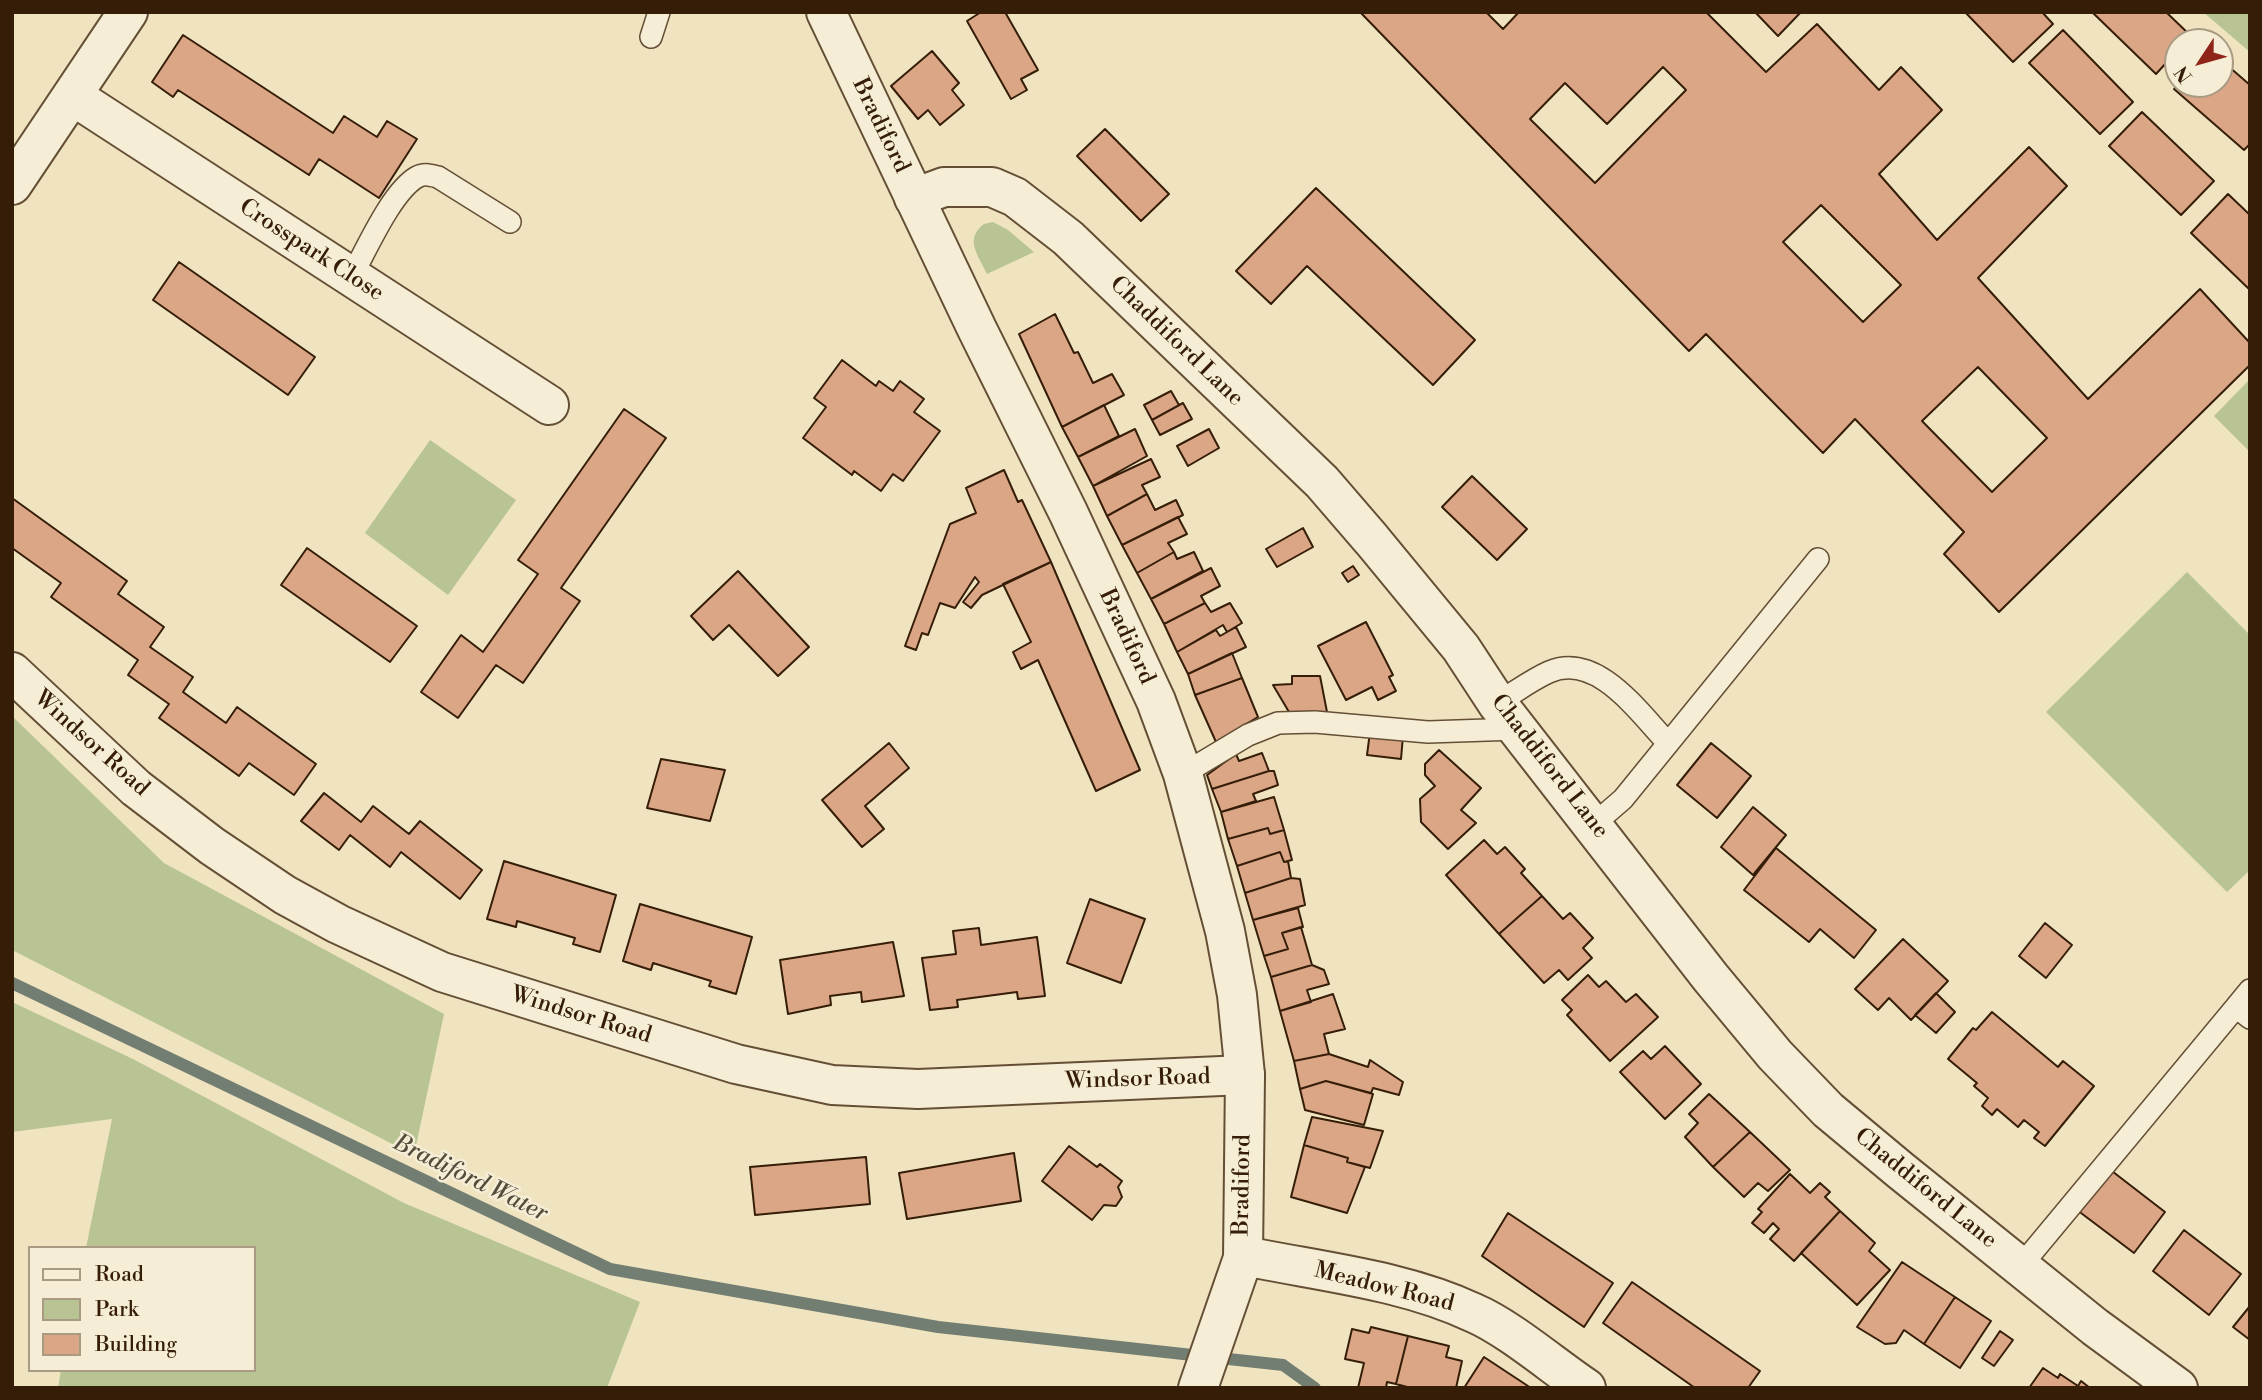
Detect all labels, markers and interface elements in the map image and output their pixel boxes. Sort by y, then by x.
north arrow [2164,28,2234,98]
text: N [2170,61,2198,87]
street label: Bradiford [845,74,915,178]
street label: Crosspark Close [233,194,389,308]
street label: Chaddiford Lane [1103,271,1249,413]
street label: Bradiford [1092,585,1160,689]
street label: Windsor Road [28,685,154,803]
street label: Chaddiford Lane [1484,689,1614,845]
street label: Windsor Road [507,982,655,1050]
street label: Windsor Road [1065,1064,1211,1096]
street label: Chaddiford Lane [1848,1123,2002,1255]
water label: Bradiford Water [388,1129,552,1229]
street label: Bradiford [1228,1134,1258,1236]
legend [28,1246,256,1372]
street label: Meadow Road [1311,1257,1457,1319]
text: Road [95,1262,144,1288]
text: Park [95,1297,139,1323]
text: Building [95,1332,177,1358]

